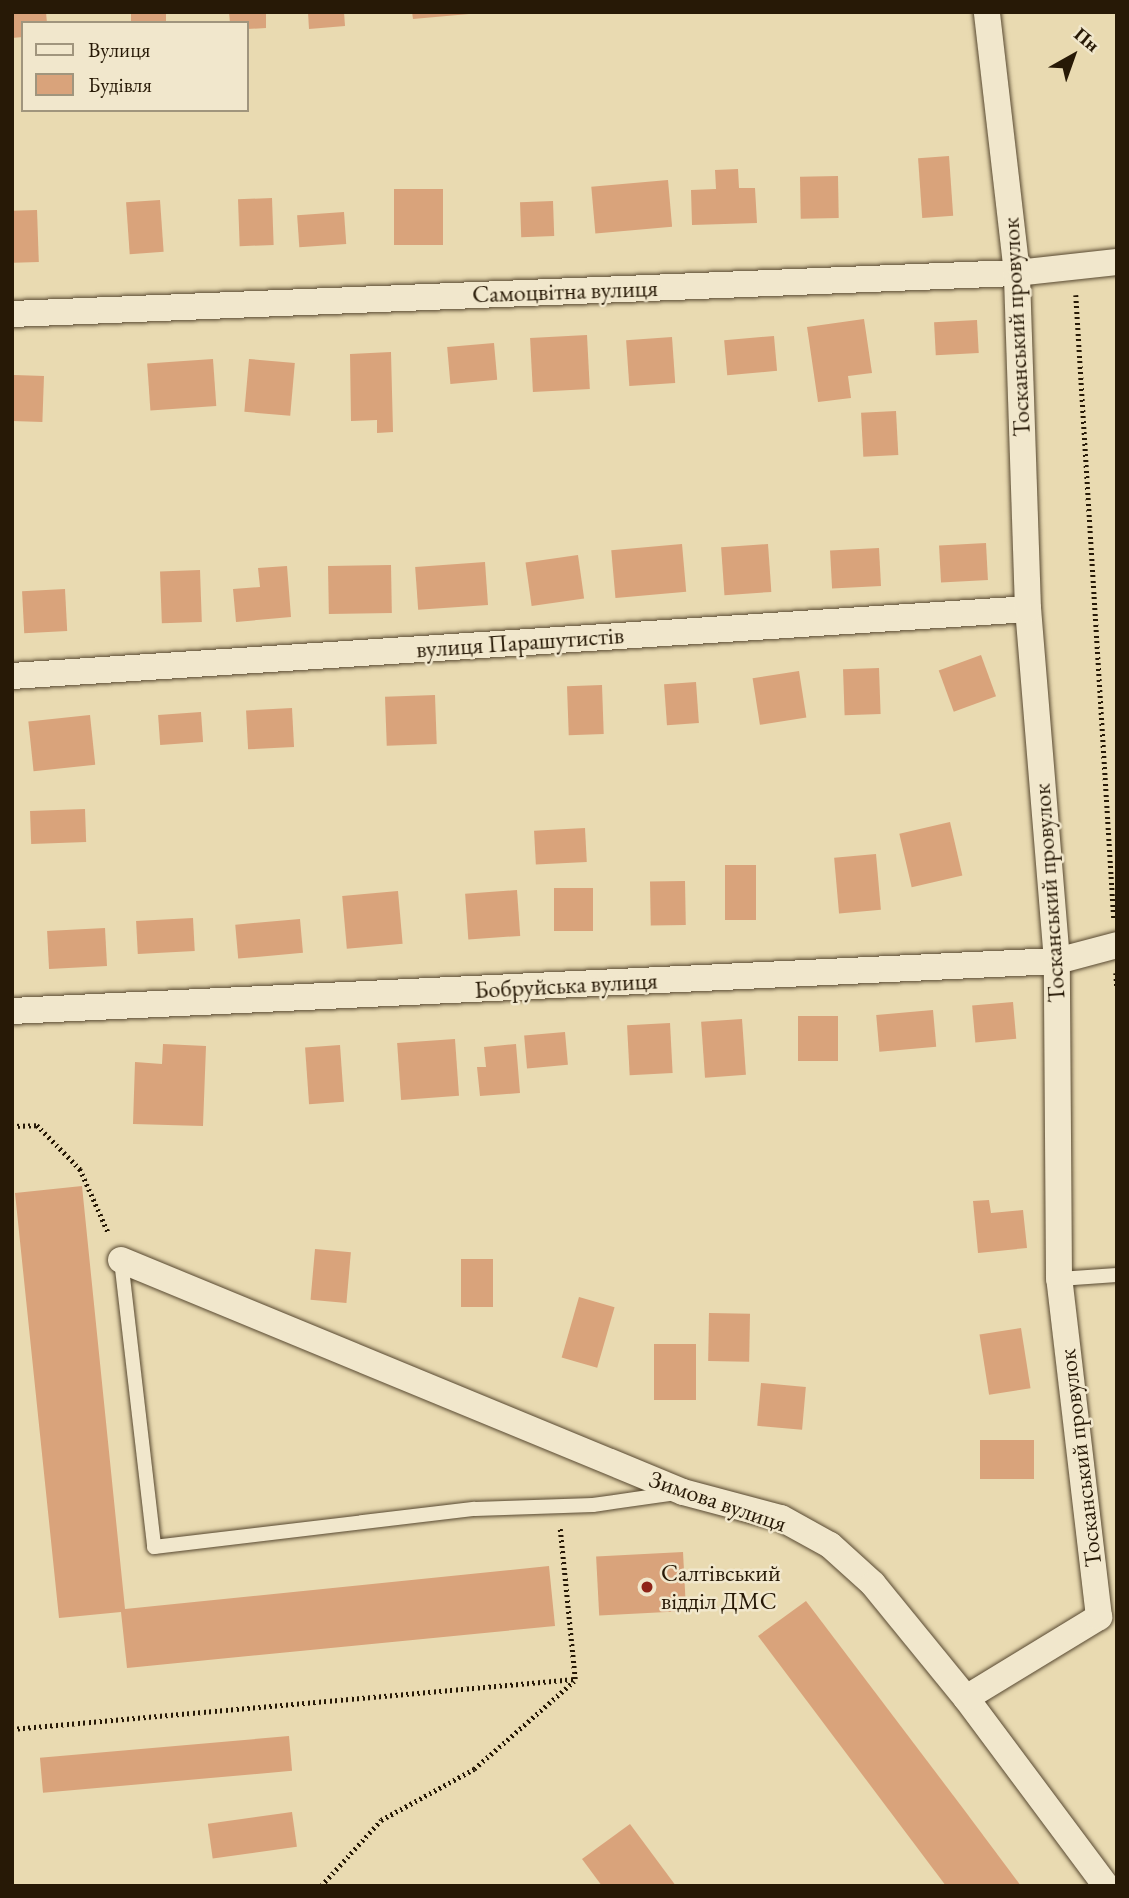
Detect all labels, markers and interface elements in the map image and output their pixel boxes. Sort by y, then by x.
legend [21,21,248,112]
north arrow [1038,21,1108,91]
text: Пн [1069,22,1105,57]
text: Вулиця [88,36,150,63]
text: Будівля [88,71,152,98]
street label: Тосканський провулок [996,217,1036,437]
street label: Самоцвітна вулиця [472,273,658,309]
street label: вулиця Парашутистів [415,620,625,664]
street label: Тосканський провулок [1027,783,1071,1003]
street label: Бобруйська вулиця [474,966,658,1004]
street label: Тосканський провулок [1052,1347,1108,1569]
street label: Зимова вулиця [646,1464,790,1538]
place label: Салтівський відділ ДМС [661,1559,781,1615]
marker: Салтівський відділ ДМС [639,1579,655,1595]

